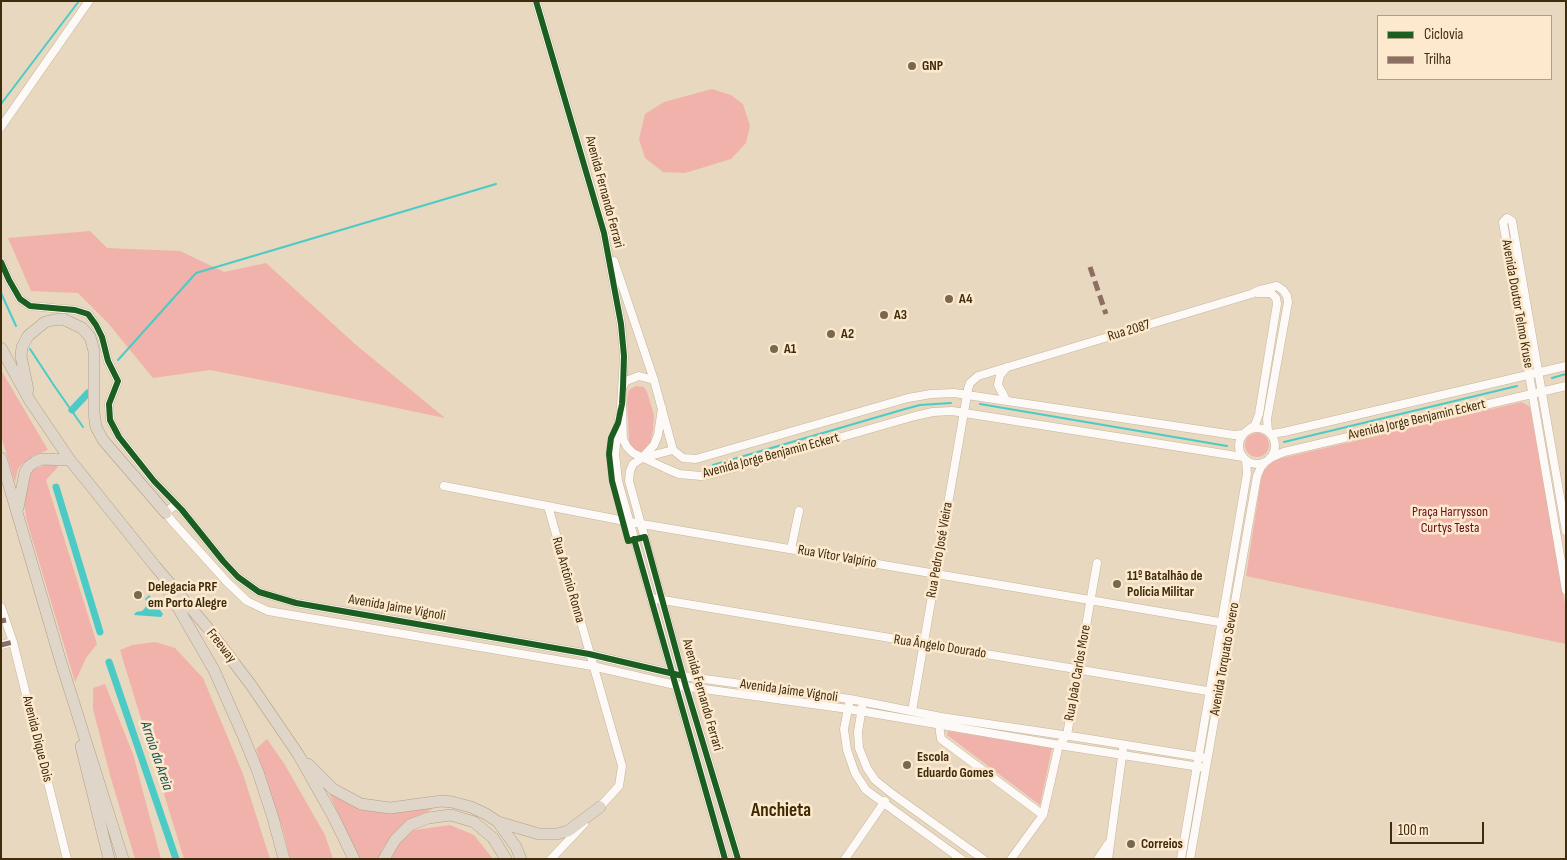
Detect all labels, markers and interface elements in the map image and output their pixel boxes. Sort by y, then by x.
legend [1377,15,1552,80]
text: Ciclovia [1424,25,1463,44]
text: Trilha [1424,50,1451,69]
place label: GNP [922,58,943,74]
marker: GNP [906,60,918,72]
street label: Avenida Fernando Ferrari [581,134,627,250]
street label: Avenida Doutor Telmo Kruse [1497,238,1537,370]
place label: A4 [959,291,972,307]
marker: A4 [943,293,955,305]
place label: A3 [894,307,907,323]
marker: A3 [878,309,890,321]
street label: Rua 2087 [1106,317,1152,345]
place label: A2 [841,326,854,342]
marker: A2 [825,328,837,340]
place label: A1 [784,341,796,357]
marker: A1 [768,343,780,355]
street label: Avenida Jorge Benjamin Eckert [1347,396,1487,444]
street label: Avenida Jorge Benjamin Eckert [701,430,841,482]
street label: Rua Pedro José Vieira [923,501,957,599]
park label: Praça Harrysson Curtys Testa [1412,504,1488,536]
street label: Rua Antônio Ronna [548,535,588,625]
street label: Rua Vítor Valpírio [796,542,878,572]
place label: 11º Batalhão de Polícia Militar [1127,568,1203,600]
marker: 11º Batalhão de Polícia Militar [1111,578,1123,590]
place label: Delegacia PRF em Porto Alegre [148,579,227,612]
marker: Delegacia PRF em Porto Alegre [132,589,144,601]
street label: Avenida Jaime Vignoli [347,591,447,625]
street label: Avenida Torquato Severo [1207,601,1243,717]
street label: Rua João Carlos More [1061,624,1095,722]
street label: Freeway [202,626,240,666]
street label: Rua Ângelo Dourado [893,631,987,663]
street label: Avenida Fernando Ferrari [678,637,726,753]
street label: Avenida Jaime Vignoli [739,676,839,706]
street label: Avenida Dique Dois [18,694,56,784]
water label: Arroio da Areia [136,719,176,793]
place label: Escola Eduardo Gomes [917,749,994,782]
marker: Escola Eduardo Gomes [901,759,913,771]
district label: Anchieta [751,800,811,822]
scale bar [1392,812,1486,844]
text: 100 m [1398,821,1429,840]
place label: Correios [1141,836,1183,852]
marker: Correios [1125,838,1137,850]

